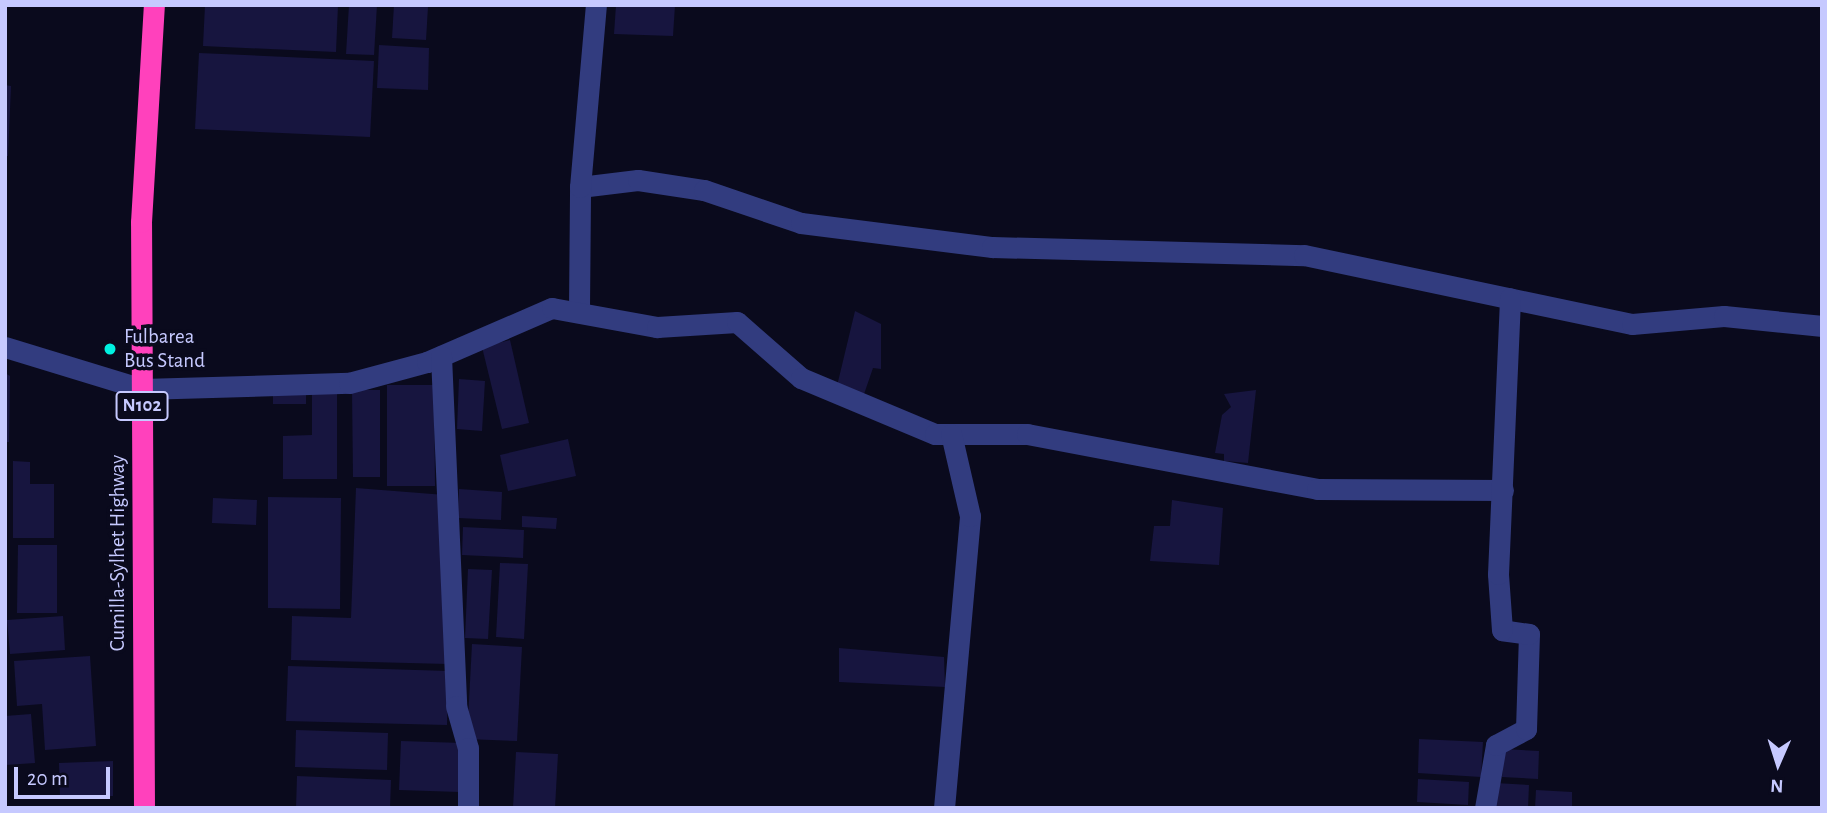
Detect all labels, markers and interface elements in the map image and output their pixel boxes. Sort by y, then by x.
place label: Fulbarea Bus Stand [124,324,205,374]
marker: Fulbarea Bus Stand [102,341,118,357]
road number: N102 [114,390,170,422]
street label: Cumilla-Sylhet Highway [105,455,131,651]
north arrow [1743,729,1813,799]
scale bar [18,754,114,798]
text: 20 m [27,768,68,789]
text: N [1770,776,1784,795]

